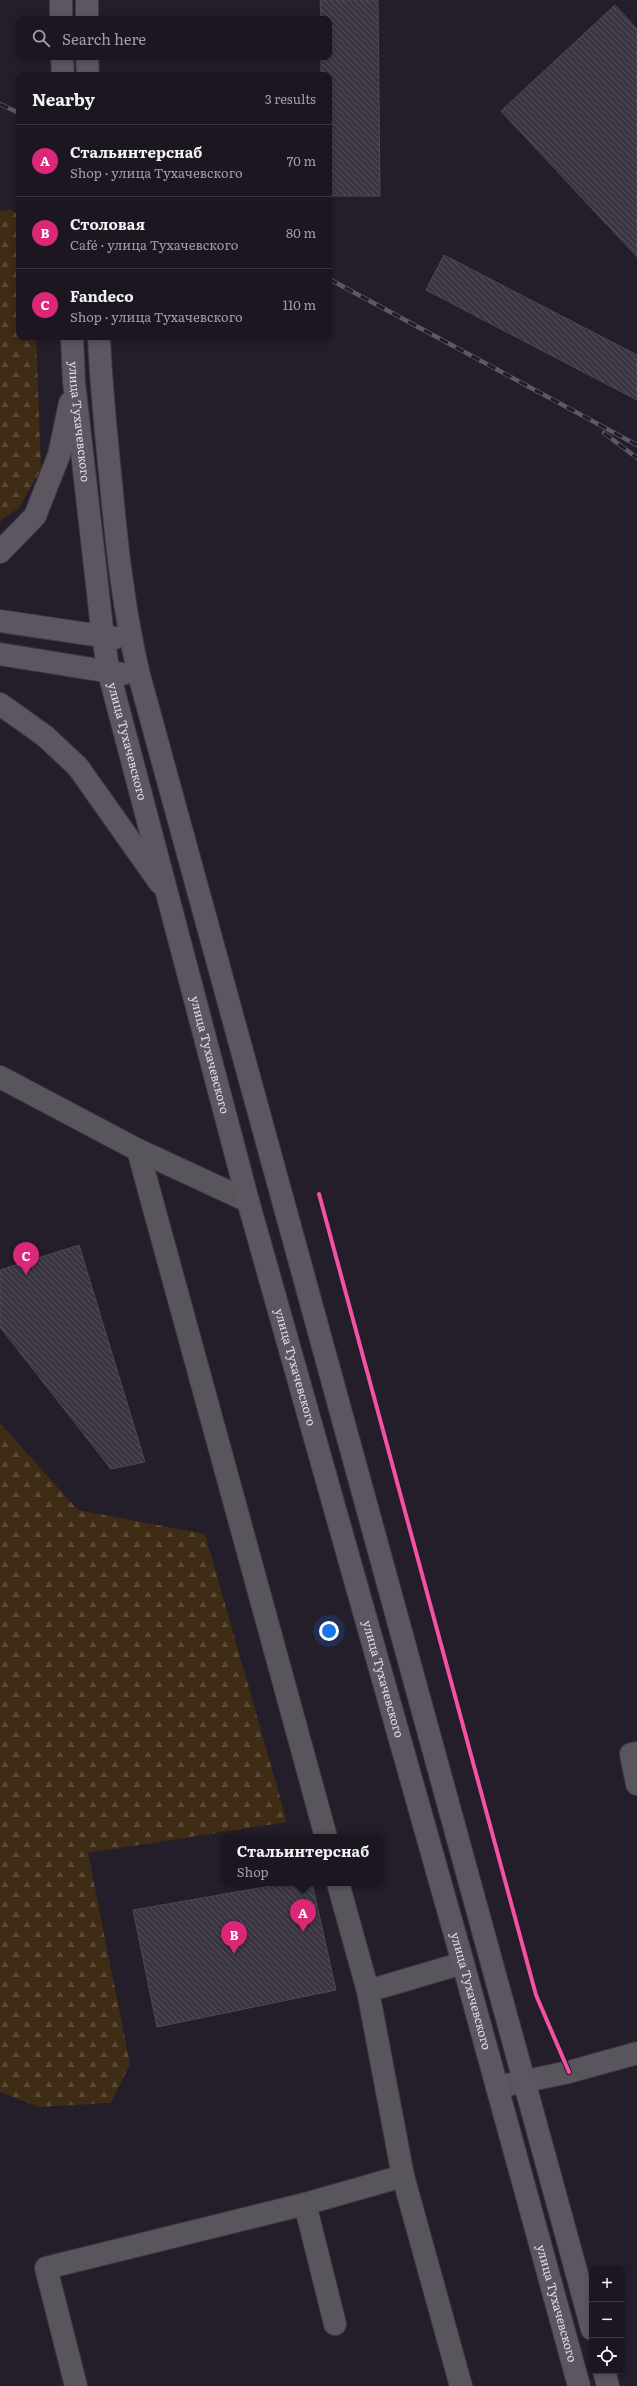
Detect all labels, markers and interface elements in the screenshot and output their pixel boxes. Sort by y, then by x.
search box [16,16,332,60]
icon: search [30,27,52,49]
text: Search here [62,27,146,50]
text: Nearby [32,86,95,111]
text: 3 results [265,89,316,108]
text: Стальинтерснаб [70,140,202,163]
text: A [40,151,50,170]
text: 70 m [287,151,316,170]
text: Shop · улица Тухачевского [70,163,243,182]
text: Столовая [70,212,145,235]
text: B [41,223,49,242]
text: 80 m [286,223,316,242]
text: Café · улица Тухачевского [70,235,238,254]
text: Fandeco [70,284,134,307]
text: C [40,295,50,314]
text: 110 m [283,295,316,314]
text: Shop · улица Тухачевского [70,307,243,326]
street label: улица Тухачевского [65,361,95,483]
street label: улица Тухачевского [104,680,152,802]
street label: улица Тухачевского [186,994,235,1116]
pin: C [13,1242,39,1275]
street label: улица Тухачевского [271,1306,321,1428]
street label: улица Тухачевского [359,1618,409,1740]
your location [319,1621,339,1641]
popup [222,1834,384,1886]
text: Стальинтерснаб [237,1839,369,1862]
text: Shop [237,1862,269,1881]
pin: A [290,1899,316,1932]
pin: B [221,1921,247,1954]
street label: улица Тухачевского [447,1930,496,2052]
street label: улица Тухачевского [533,2242,582,2364]
map controls [589,2266,625,2374]
button: + [589,2266,625,2302]
button: − [589,2302,625,2338]
button: locate [589,2338,625,2374]

